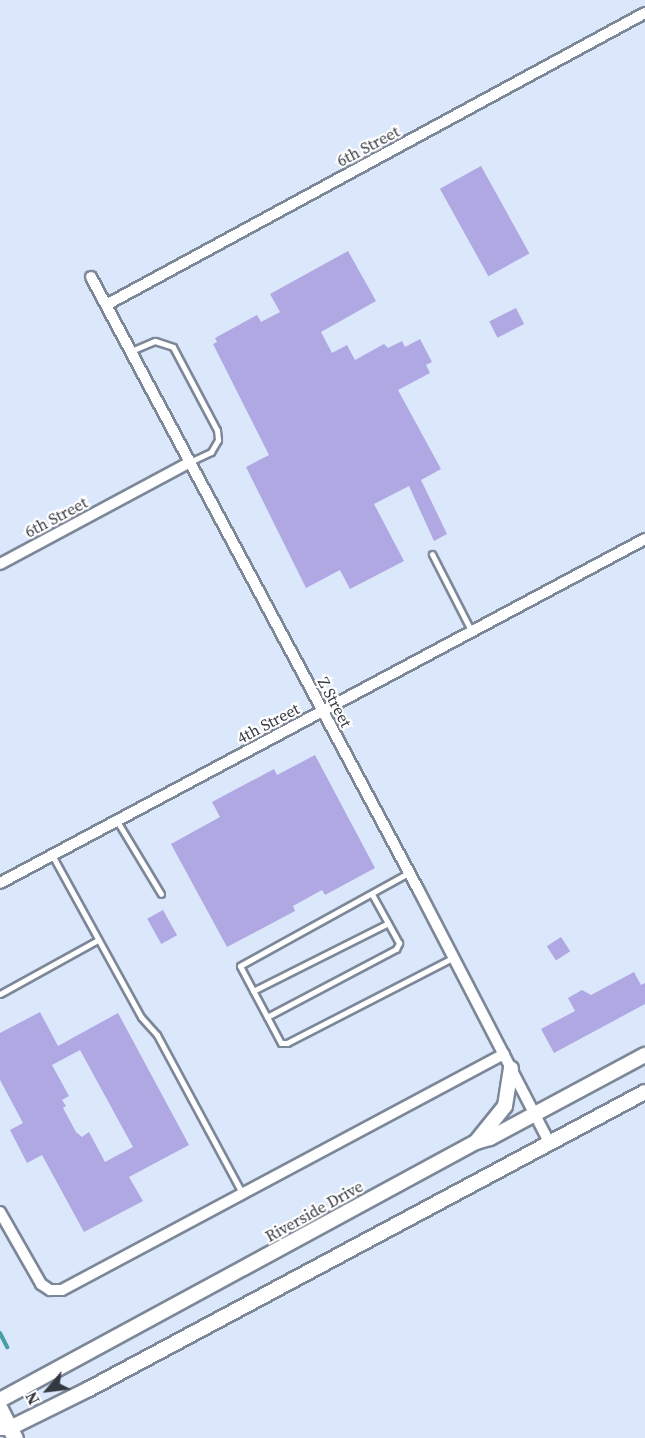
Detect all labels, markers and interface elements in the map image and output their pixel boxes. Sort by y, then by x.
street label: 6th Street [334,122,402,170]
street label: 6th Street [22,493,90,541]
street label: Z Street [314,674,356,730]
street label: 4th Street [234,699,302,747]
street label: Riverside Drive [262,1176,366,1246]
north arrow [18,1360,78,1420]
text: N [20,1388,45,1409]

